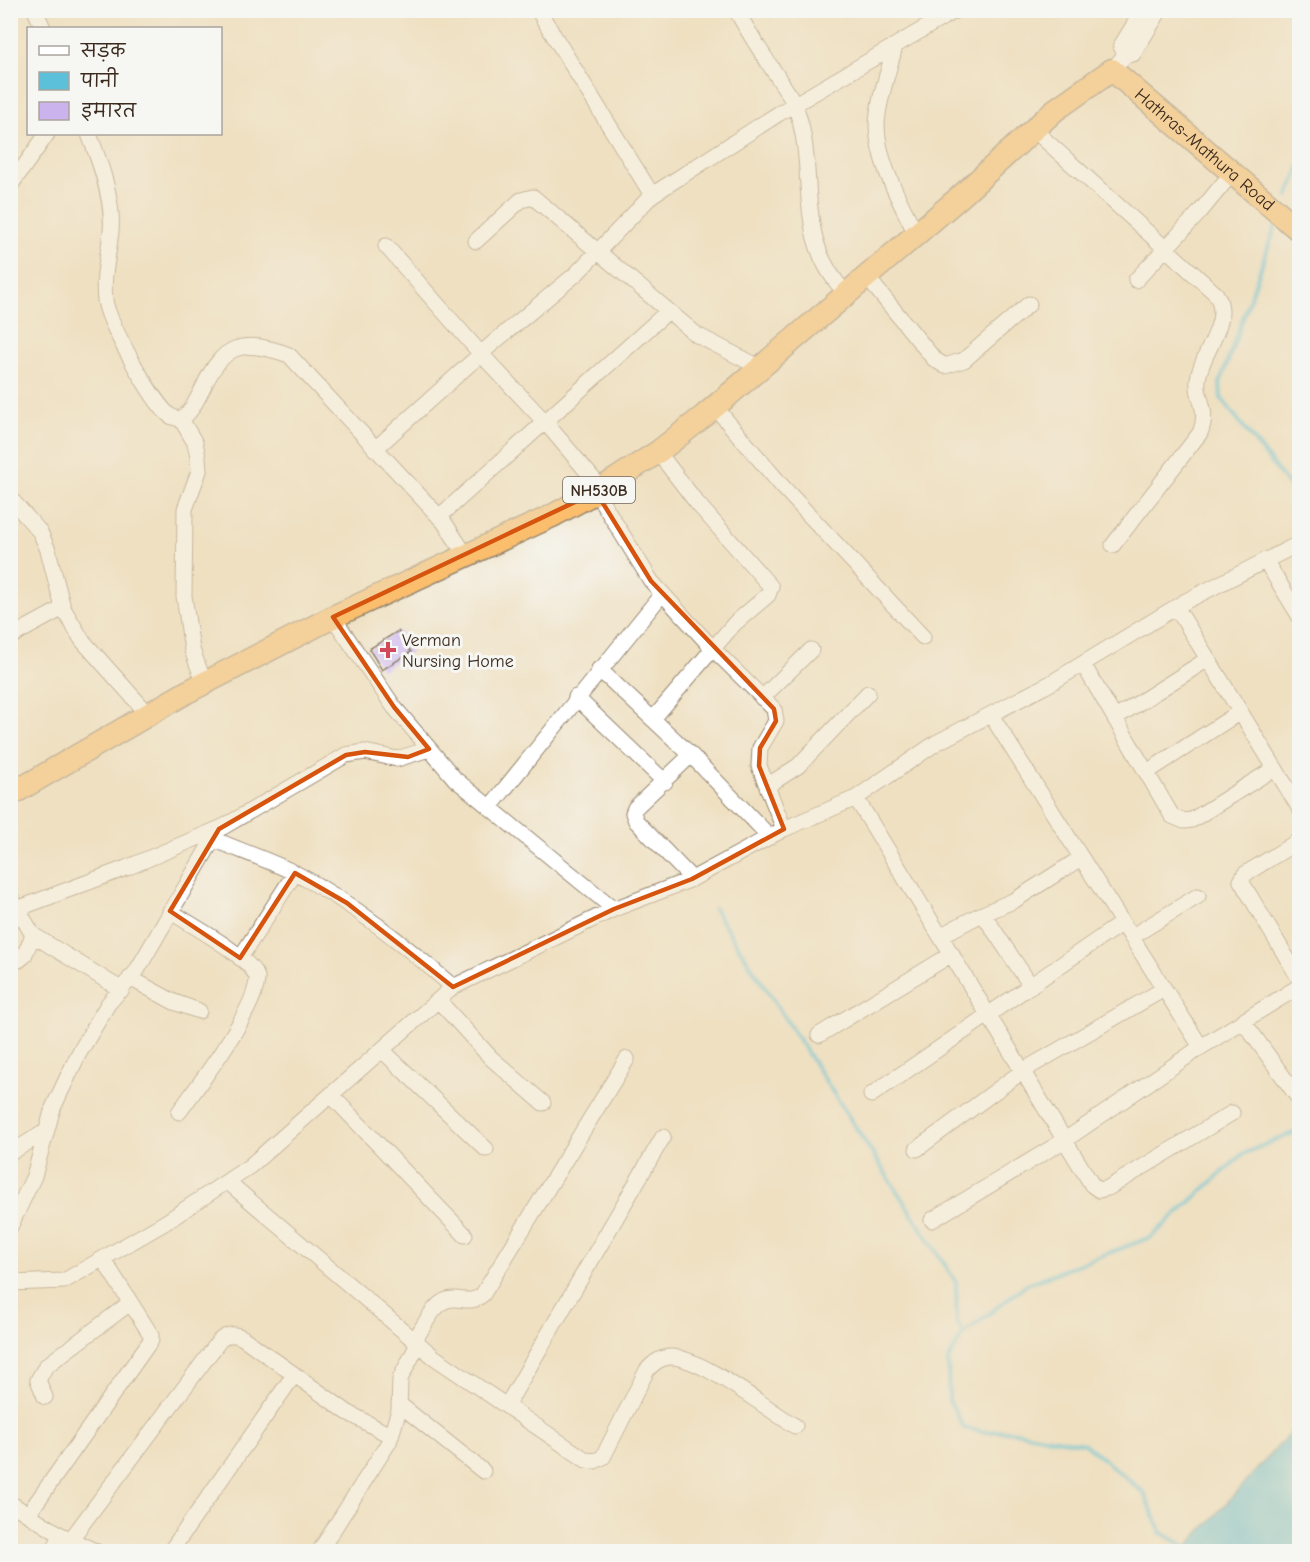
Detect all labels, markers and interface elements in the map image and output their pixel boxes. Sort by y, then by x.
legend [27,27,222,135]
text: सड़क [80,41,126,62]
text: पानी [80,67,119,92]
street label: Hathras-Mathura Road [1130,84,1279,216]
text: इमारत [81,101,137,122]
road number: NH530B [563,477,635,503]
place label: Verman Nursing Home [402,630,514,672]
marker: Verman Nursing Home [379,641,397,659]

